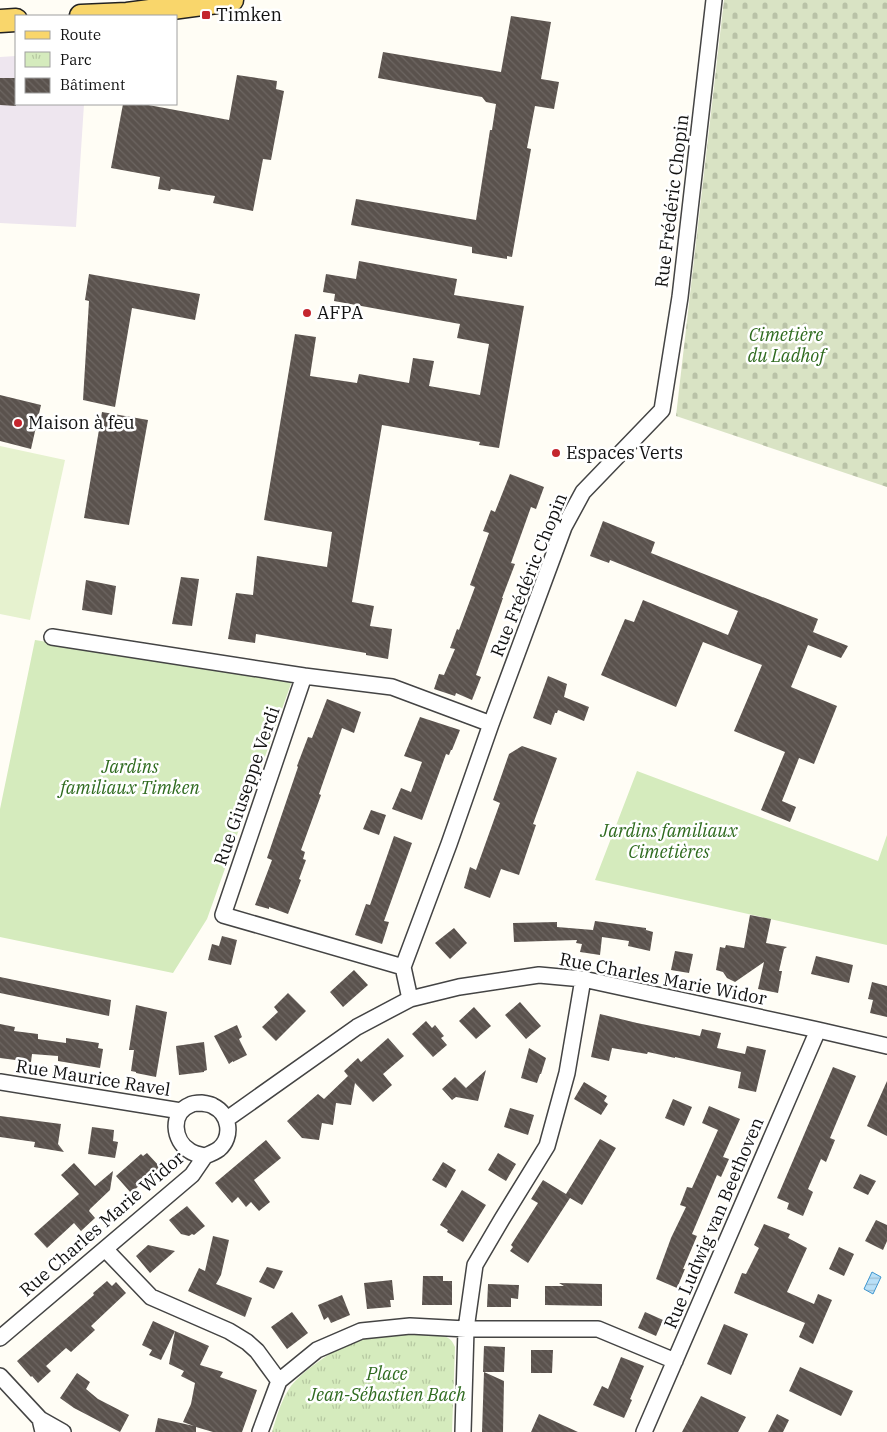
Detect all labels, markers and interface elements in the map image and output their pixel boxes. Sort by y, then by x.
place label: Timken [216,3,282,26]
marker: Timken [200,9,212,21]
legend [15,15,178,105]
text: Route [60,25,101,44]
text: Parc [60,50,92,69]
text: Bâtiment [60,75,125,94]
street label: Rue Frédéric Chopin [649,113,694,289]
place label: AFPA [317,301,364,324]
marker: AFPA [301,307,313,319]
park label: Cimetière du Ladhof [747,323,828,367]
place label: Maison à feu [28,411,135,434]
marker: Maison à feu [12,417,24,429]
place label: Espaces Verts [566,441,683,464]
marker: Espaces Verts [550,447,562,459]
street label: Rue Frédéric Chopin [485,490,572,660]
street label: Rue Giuseppe Verdi [209,703,285,868]
park label: Jardins familiaux Timken [56,755,200,799]
park label: Jardins familiaux Cimetières [599,819,738,863]
street label: Rue Charles Marie Widor [558,947,769,1010]
street label: Rue Maurice Ravel [14,1054,172,1101]
street label: Rue Ludwig van Beethoven [658,1114,769,1332]
street label: Rue Charles Marie Widor [15,1146,189,1301]
park label: Place Jean-Sébastien Bach [307,1362,466,1406]

